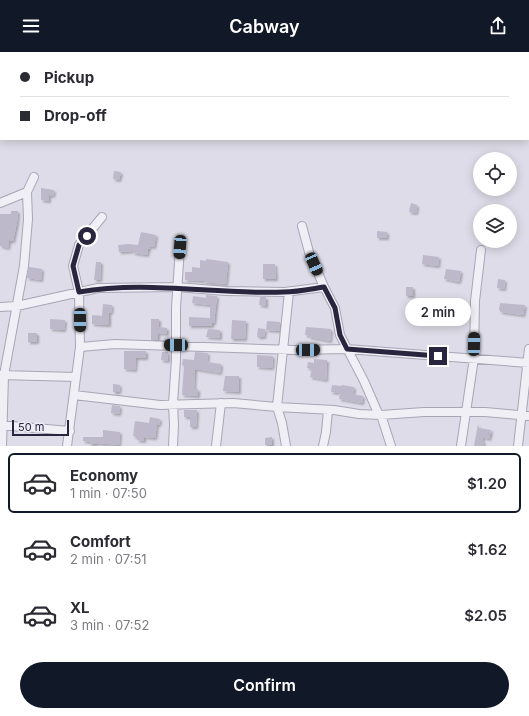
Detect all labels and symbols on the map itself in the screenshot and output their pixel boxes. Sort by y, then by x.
route start [78,227,96,245]
car [173,235,187,259]
car [304,251,324,277]
callout: 2 min [405,298,471,326]
car [74,308,86,332]
car [468,332,480,356]
car [164,339,188,351]
car [296,344,320,356]
route end [429,347,447,365]
scale bar [12,418,69,437]

